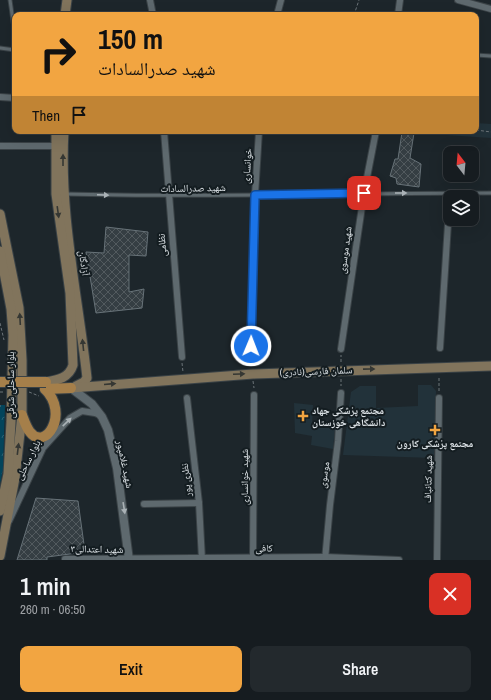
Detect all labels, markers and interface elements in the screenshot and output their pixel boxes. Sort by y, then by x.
text: 150 m [98,20,163,58]
icon: right [32,28,84,80]
text: شهید صدرالسادات [98,56,216,81]
icon: arrive [68,104,90,126]
text: Then [32,105,60,126]
north arrow [443,146,479,182]
map controls [443,146,479,226]
street label: خوانساری [239,147,255,184]
one-way arrow [60,153,66,166]
pin [347,176,381,210]
street label: شهید صدرالسادات [160,181,226,195]
icon: arrive [353,182,375,204]
one-way arrow [395,190,408,196]
button: layers [443,190,479,226]
one-way arrow [97,192,109,199]
one-way arrow [55,206,61,218]
street label: شهید موسوی [335,225,355,275]
street label: نظامی [155,233,169,257]
street label: آزادگان [76,250,92,277]
one-way arrow [16,313,23,325]
position arrow [230,325,272,367]
one-way arrow [80,339,87,351]
street label: بلوار ساحلی شرقی [4,351,17,419]
street label: سلمان فارسی(نادری) [279,363,353,379]
one-way arrow [363,366,376,372]
one-way arrow [233,371,245,378]
one-way arrow [104,381,116,388]
place label: مجتمع پزشکی جهاد دانشگاهی خوزستان [312,404,385,429]
marker: مجتمع پزشکی جهاد دانشگاهی خوزستان [297,410,309,422]
one-way arrow [62,417,72,427]
marker: مجتمع پزشکی کارون [429,424,441,436]
place label: مجتمع پزشکی کارون [397,437,473,451]
street label: بلوار ساحلی [12,438,44,482]
street label: شهید غلامپور [113,438,137,490]
one-way arrow [15,443,21,455]
street label: شهید خوانساری [238,448,251,505]
street label: شهید کتانباف [421,454,435,503]
street label: موسوی [316,460,332,489]
street label: نظری پور [178,462,194,498]
one-way arrow [121,502,127,514]
street label: کافی [255,541,273,555]
street label: شهید اعتدالی۳ [71,542,124,556]
text: 1 min [20,570,71,602]
button: close [429,573,471,615]
text: 260 m · 06:50 [20,601,85,618]
button: Exit [20,646,242,692]
button: Share [250,646,471,692]

